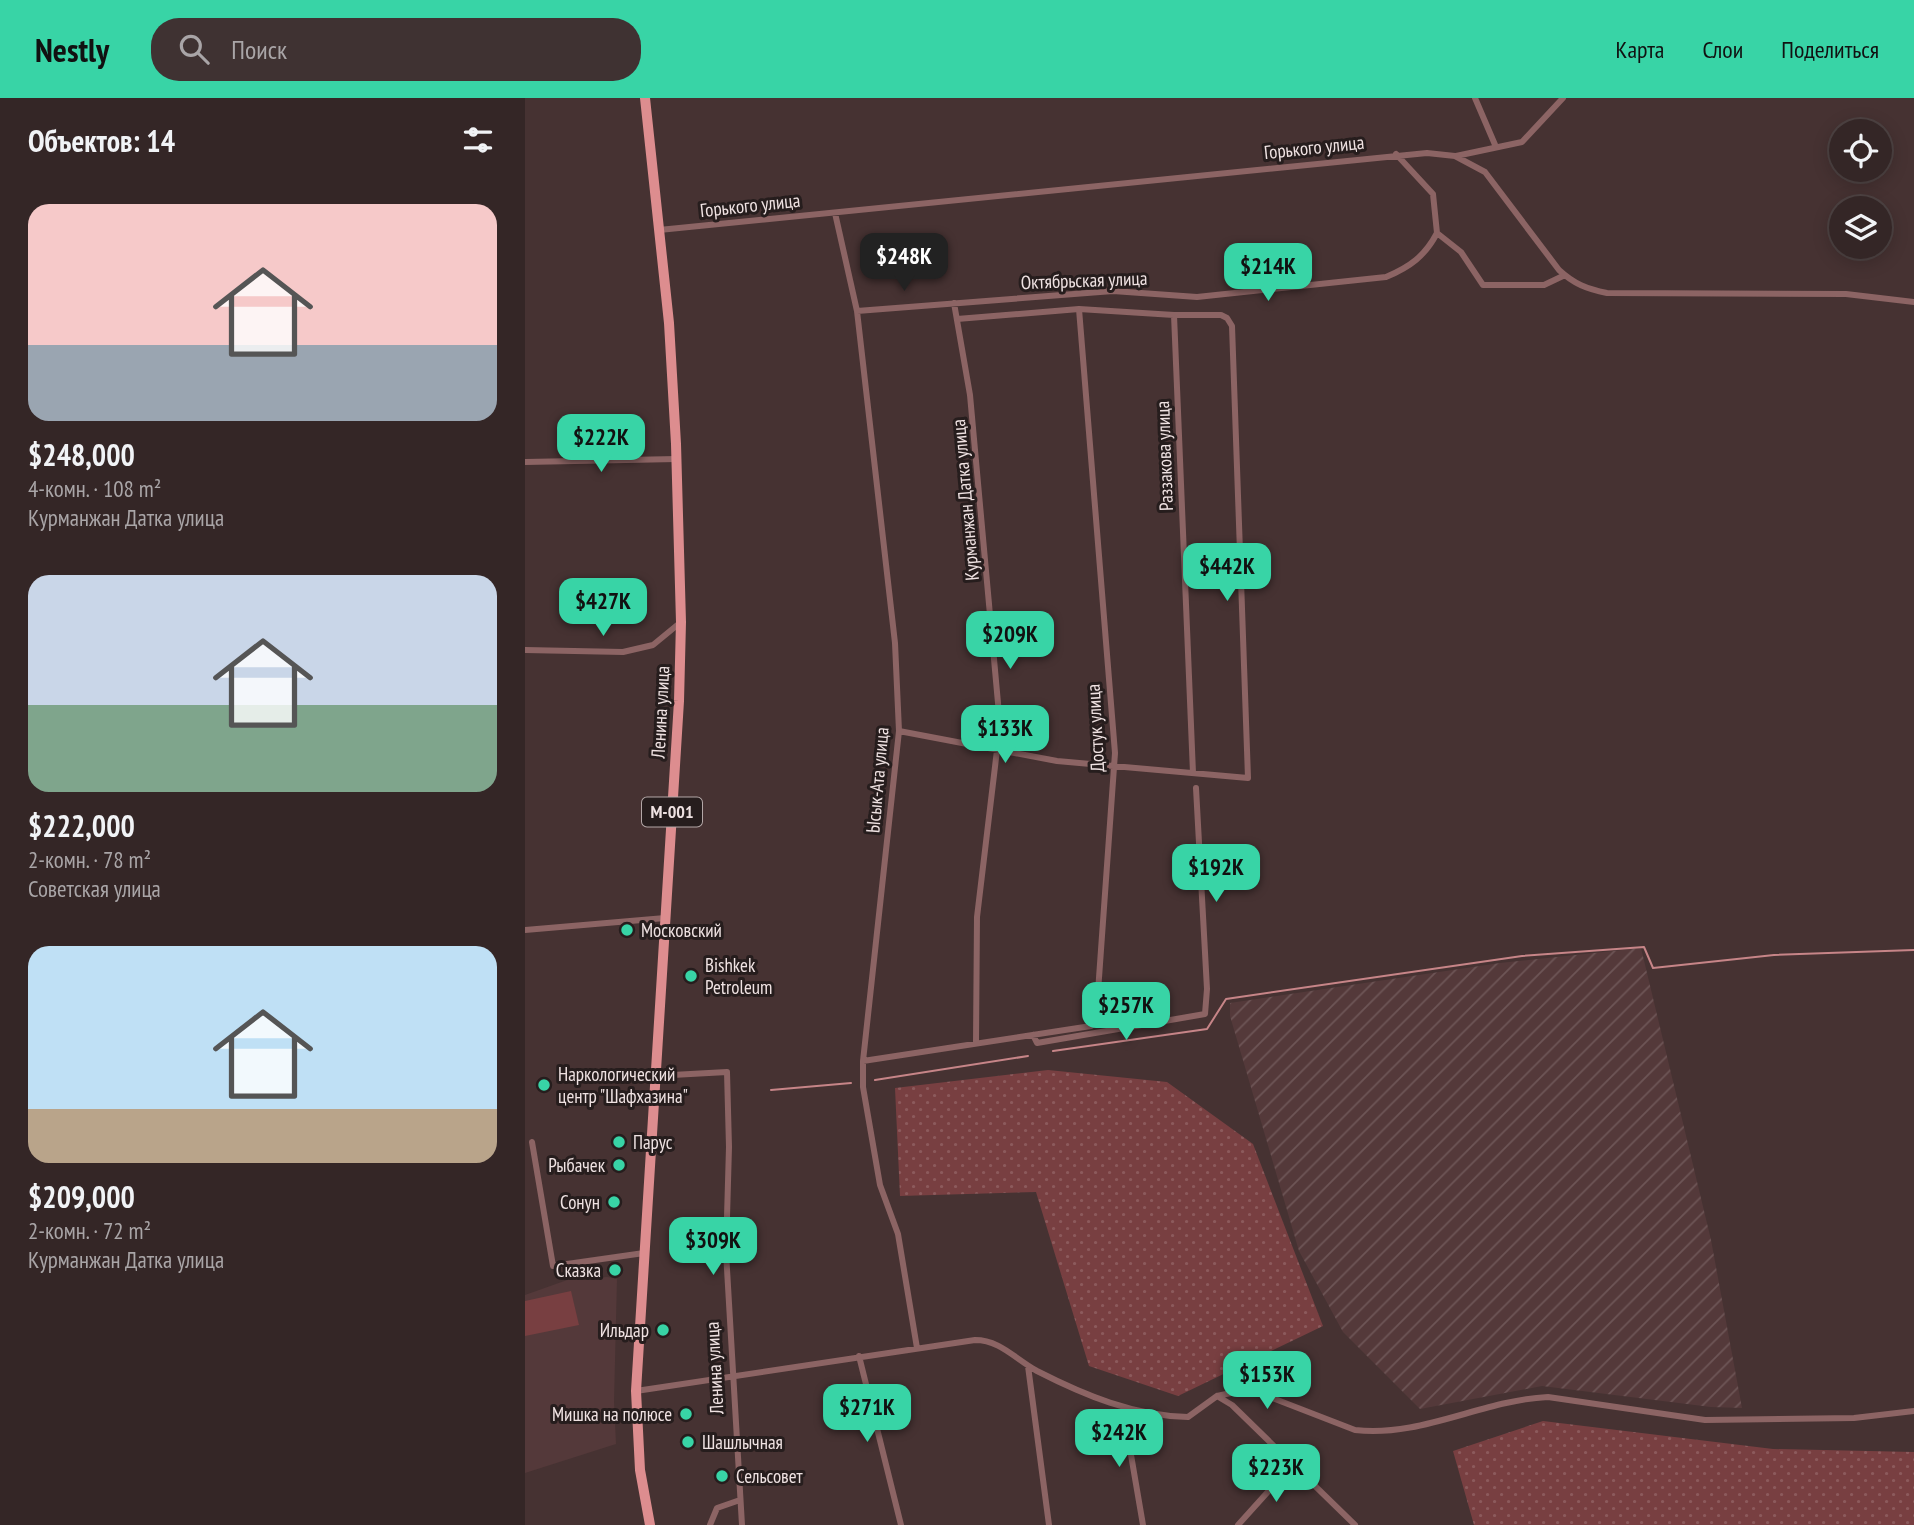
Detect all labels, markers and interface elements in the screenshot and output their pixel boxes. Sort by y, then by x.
search box [151,18,641,81]
text: Nestly [35,28,109,71]
icon: search [175,30,213,68]
text: Поиск [231,33,287,66]
text: Карта [1616,34,1664,65]
text: Слои [1702,34,1743,65]
text: Поделиться [1781,34,1879,65]
map controls [1829,119,1892,259]
button: locate [1829,119,1892,182]
text: Объектов: 14 [28,121,175,160]
icon: filters [459,121,497,159]
street label: Горького улица [1263,130,1365,164]
street label: Горького улица [699,188,801,222]
button: layers [1829,196,1892,259]
pin: $248K [855,234,953,293]
text: $248K [876,241,932,270]
pin: $214K [1219,244,1317,303]
icon: home [200,249,326,375]
text: $214K [1240,251,1296,280]
street label: Октябрьская улица [1020,266,1148,294]
street label: Раззакова улица [1150,401,1178,511]
pin: $222K [552,414,650,474]
street label: Курманжан Датка улица [946,418,984,582]
text: $222K [573,422,629,451]
text: $248,000 [28,435,135,474]
text: 4-комн. · 108 m² [28,474,161,503]
text: Курманжан Датка улица [28,503,224,532]
pin: $442K [1178,544,1276,603]
text: $442K [1199,551,1255,580]
pin: $427K [554,578,652,638]
text: $427K [575,586,631,615]
pin: $209K [961,612,1059,671]
text: $209K [982,619,1038,648]
icon: home [200,620,326,746]
street label: Ленина улица [646,665,674,760]
street label: Достук улица [1081,683,1109,773]
pin: $133K [956,706,1054,765]
text: $133K [977,713,1033,742]
street label: Ысык-Ата улица [860,726,894,834]
road number: М-001 [642,798,702,826]
text: $222,000 [28,806,135,845]
pin: $192K [1167,844,1265,904]
text: 2-комн. · 78 m² [28,845,151,874]
text: $192K [1188,852,1244,881]
text: Советская улица [28,874,161,903]
place label: Московский [641,918,722,942]
marker: Московский [619,922,635,938]
place label: Bishkek Petroleum [705,953,772,999]
marker: Bishkek Petroleum [683,968,699,984]
pin: $257K [1077,982,1175,1042]
text: $257K [1098,990,1154,1019]
icon: home [200,991,326,1117]
place label: Наркологический центр "Шафхазина" [558,1062,688,1108]
marker: Наркологический центр "Шафхазина" [536,1077,552,1093]
place label: Парус [633,1130,673,1154]
marker: Парус [611,1134,627,1150]
place label: Рыбачек [548,1153,606,1177]
marker: Рыбачек [611,1157,627,1173]
text: $209,000 [28,1177,135,1216]
place label: Сонун [560,1190,600,1214]
marker: Сонун [606,1194,622,1210]
text: 2-комн. · 72 m² [28,1216,151,1245]
pin: $309K [664,1218,762,1277]
text: $309K [685,1225,741,1254]
text: Курманжан Датка улица [28,1245,224,1274]
place label: Сказка [556,1258,601,1282]
marker: Сказка [607,1262,623,1278]
place label: Ильдар [600,1318,649,1342]
street label: Ленина улица [700,1321,728,1416]
marker: Ильдар [655,1322,671,1338]
pin: $153K [1218,1352,1316,1411]
text: $153K [1239,1359,1295,1388]
pin: $271K [818,1384,916,1444]
text: $271K [839,1392,895,1421]
place label: Мишка на полюсе [552,1402,672,1426]
marker: Мишка на полюсе [678,1406,694,1422]
pin: $242K [1070,1410,1168,1469]
text: $242K [1091,1417,1147,1446]
place label: Шашлычная [702,1430,783,1454]
marker: Шашлычная [680,1434,696,1450]
pin: $223K [1227,1444,1325,1504]
text: $223K [1248,1452,1304,1481]
place label: Сельсовет [736,1464,804,1488]
marker: Сельсовет [714,1468,730,1484]

